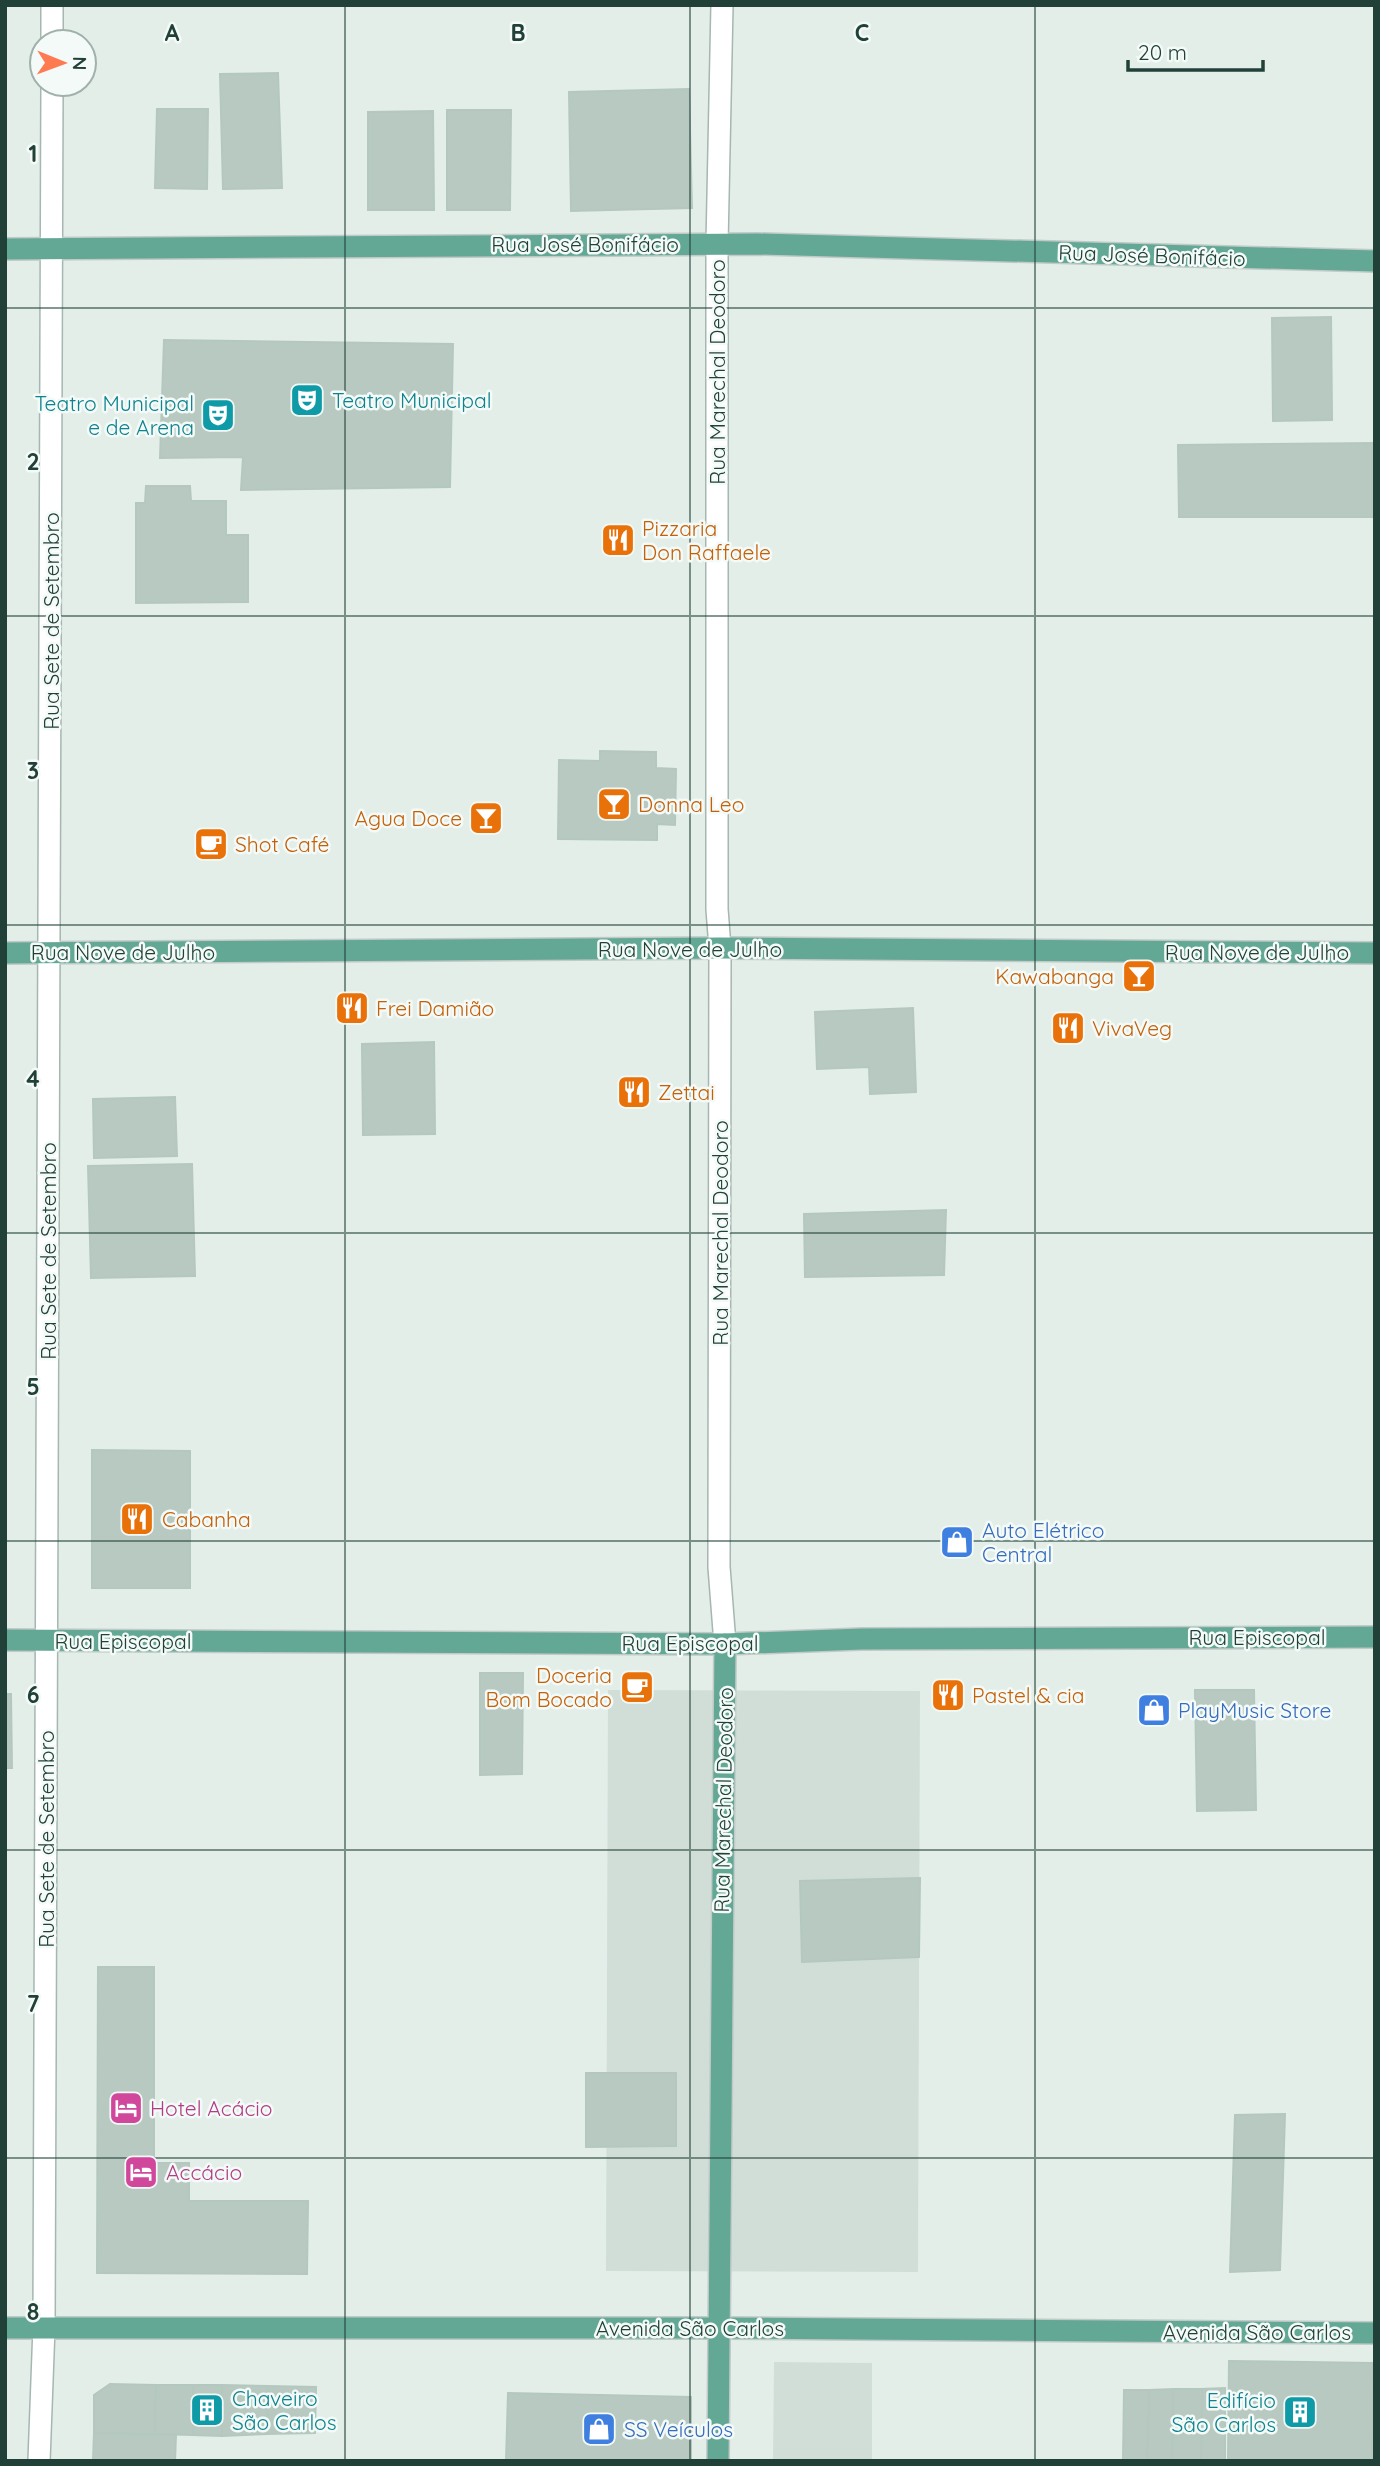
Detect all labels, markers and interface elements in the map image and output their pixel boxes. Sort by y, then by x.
text: A [165,18,180,47]
text: B [510,18,526,47]
text: C [855,18,869,47]
north arrow [28,28,98,98]
scale bar [1128,28,1263,72]
text: 20 m [1138,39,1187,65]
text: N [68,56,92,70]
text: 1 [29,139,37,168]
street label: Rua José Bonifácio [491,231,679,257]
street label: Rua José Bonifácio [1058,239,1246,271]
street label: Rua Marechal Deodoro [704,259,730,485]
theatre icon: Teatro Municipal [288,381,326,419]
place label: Teatro Municipal [332,387,492,413]
place label: Teatro Municipal e de Arena [34,390,194,440]
theatre icon: Teatro Municipal e de Arena [199,396,237,434]
text: 2 [26,447,40,476]
street label: Rua Sete de Setembro [38,512,64,730]
place label: Pizzaria Don Raffaele [642,515,771,565]
restaurant icon: Pizzaria Don Raffaele [599,521,637,559]
text: 3 [27,756,39,785]
bar icon: Donna Leo [595,785,633,823]
place label: Donna Leo [638,791,744,817]
bar icon: Agua Doce [467,799,505,837]
place label: Agua Doce [354,805,462,831]
cafe icon: Shot Café [192,825,230,863]
place label: Shot Café [235,831,329,857]
street label: Rua Nove de Julho [598,936,782,962]
street label: Rua Nove de Julho [31,939,215,965]
street label: Rua Nove de Julho [1165,939,1349,965]
bar icon: Kawabanga [1120,957,1158,995]
place label: Kawabanga [995,963,1114,989]
restaurant icon: Frei Damião [333,989,371,1027]
place label: Frei Damião [376,995,494,1021]
restaurant icon: VivaVeg [1049,1009,1087,1047]
place label: VivaVeg [1092,1015,1172,1041]
text: 4 [26,1064,40,1093]
restaurant icon: Zettai [615,1073,653,1111]
place label: Zettai [658,1079,715,1105]
street label: Rua Marechal Deodoro [707,1120,733,1346]
street label: Rua Sete de Setembro [35,1142,61,1360]
text: 5 [26,1372,40,1401]
restaurant icon: Cabanha [118,1500,156,1538]
place label: Cabanha [162,1506,251,1532]
place label: Auto Elétrico Central [982,1517,1104,1567]
shop icon: Auto Elétrico Central [938,1523,976,1561]
street label: Rua Episcopal [1188,1624,1326,1650]
street label: Rua Episcopal [54,1628,192,1654]
street label: Rua Episcopal [621,1630,759,1656]
place label: Doceria Bom Bocado [485,1662,612,1712]
cafe icon: Doceria Bom Bocado [618,1668,656,1706]
restaurant icon: Pastel & cia [929,1676,967,1714]
text: 6 [27,1680,39,1709]
place label: Pastel & cia [972,1682,1085,1708]
street label: Rua Marechal Deodoro [708,1687,738,1913]
shop icon: PlayMusic Store [1135,1691,1173,1729]
place label: PlayMusic Store [1178,1697,1331,1723]
street label: Rua Sete de Setembro [33,1730,59,1948]
text: 7 [27,1989,40,2018]
hotel icon: Hotel Acácio [107,2089,145,2127]
place label: Hotel Acácio [150,2095,273,2121]
hotel icon: Accácio [122,2153,160,2191]
place label: Accácio [166,2159,242,2185]
text: 8 [27,2297,39,2326]
street label: Avenida São Carlos [596,2315,784,2341]
street label: Avenida São Carlos [1163,2319,1351,2345]
place label: Chaveiro São Carlos [232,2385,337,2435]
place label: Edifício São Carlos [1171,2387,1276,2437]
building icon: Chaveiro São Carlos [188,2391,226,2429]
building icon: Edifício São Carlos [1281,2393,1319,2431]
shop icon: SS Veículos [580,2410,618,2448]
place label: SS Veículos [624,2416,733,2442]

